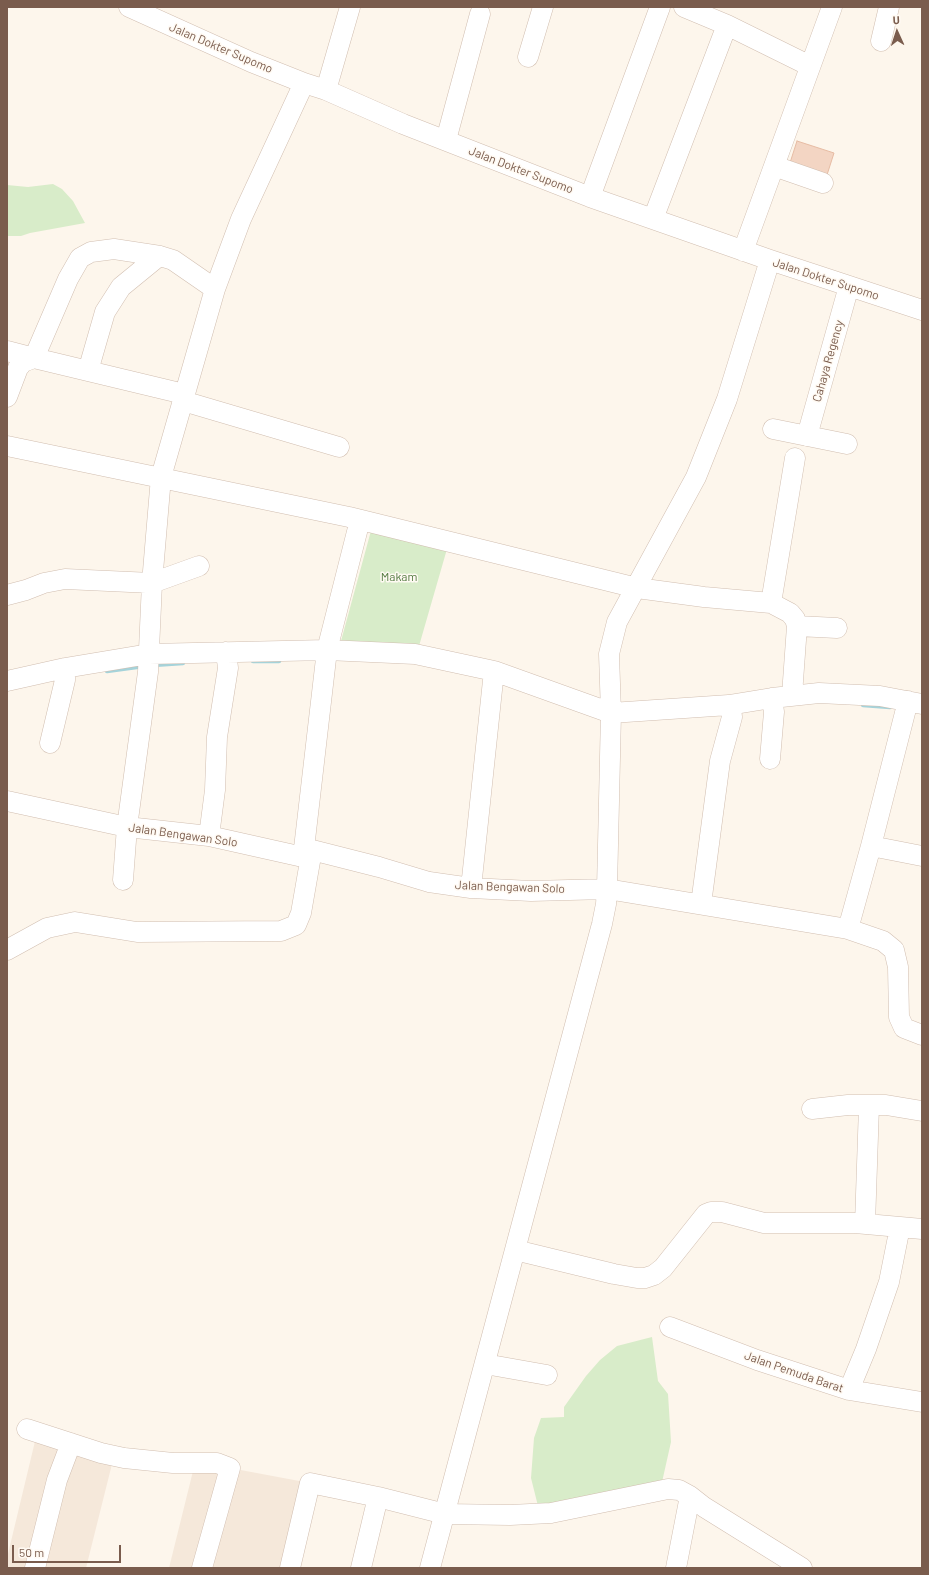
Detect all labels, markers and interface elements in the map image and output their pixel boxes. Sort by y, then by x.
north arrow [877,12,917,52]
text: U [893,13,900,26]
street label: Jalan Dokter Supomo [167,20,275,76]
street label: Jalan Dokter Supomo [467,143,575,197]
street label: Jalan Dokter Supomo [771,255,881,303]
street label: Cahaya Regency [809,318,847,404]
park label: Makam [381,570,417,584]
street label: Jalan Bengawan Solo [128,820,238,850]
street label: Jalan Bengawan Solo [455,878,565,896]
street label: Jalan Pemuda Barat [743,1348,845,1396]
scale bar [14,1537,123,1563]
text: 50 m [19,1545,44,1559]

